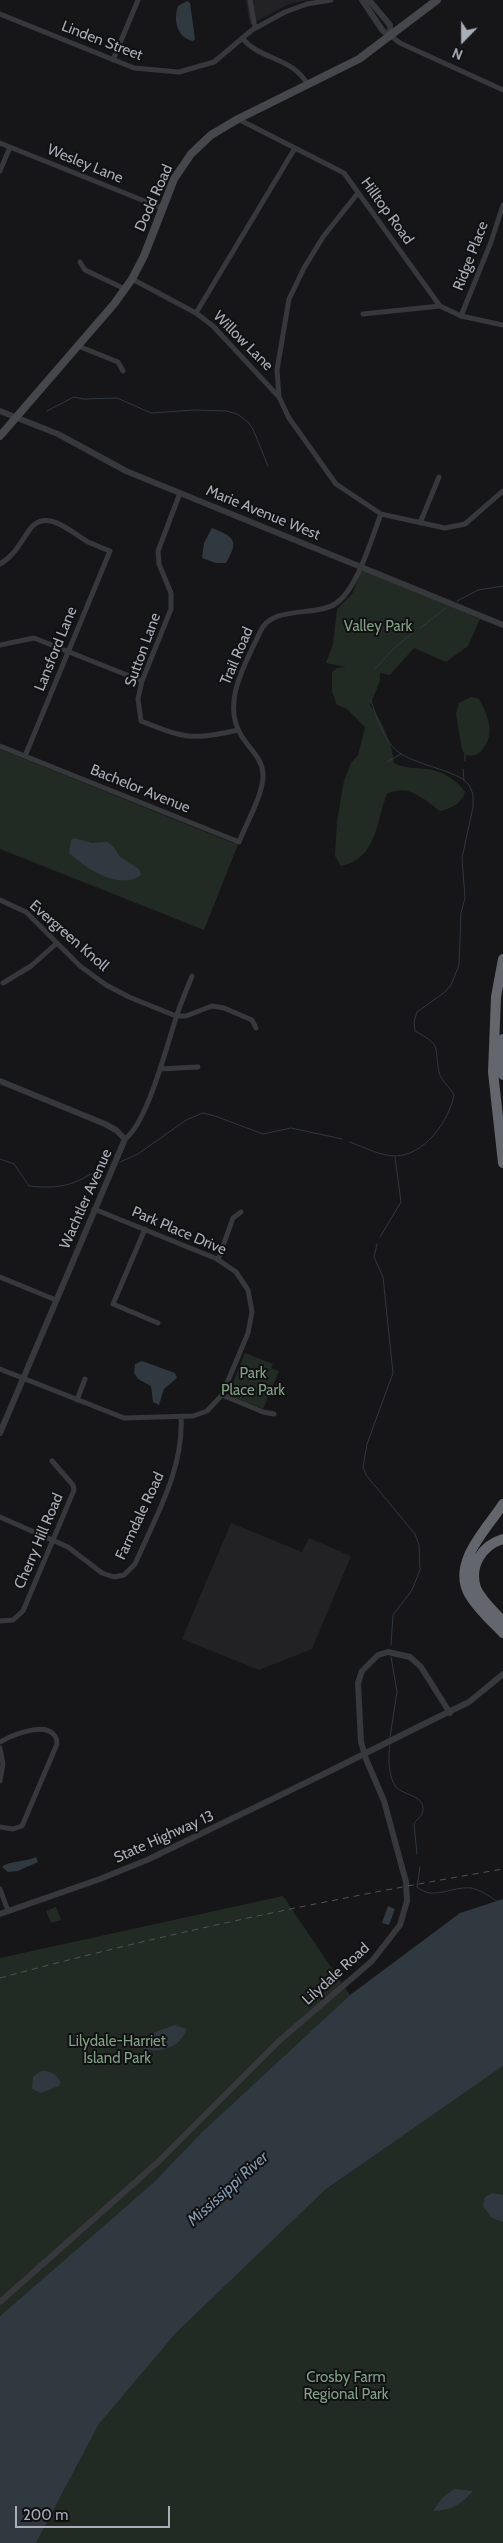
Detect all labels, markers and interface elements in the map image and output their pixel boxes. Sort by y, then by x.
north arrow [438,15,488,65]
street label: Linden Street [59,17,145,65]
text: N [449,44,465,64]
street label: Wesley Lane [44,141,126,187]
street label: Dodd Road [131,162,177,234]
street label: Hilltop Road [357,174,417,248]
street label: Ridge Place [450,219,492,293]
street label: Willow Lane [209,307,277,375]
street label: Marie Avenue West [203,482,323,544]
street label: Lansford Lane [31,604,81,694]
street label: Sutton Lane [121,611,165,689]
park label: Valley Park [344,618,412,636]
street label: Trail Road [217,624,257,688]
street label: Bachelor Avenue [87,761,193,817]
street label: Evergreen Knoll [26,897,112,975]
street label: Wachtler Avenue [56,1146,116,1252]
street label: Park Place Drive [129,1203,229,1259]
park label: Park Place Park [221,1365,285,1400]
street label: Farmdale Road [112,1469,168,1563]
street label: Cherry Hill Road [11,1490,67,1592]
street label: State Highway 13 [111,1807,217,1867]
street label: Lilydale Road [299,1939,373,2009]
park label: Lilydale-Harriet Island Park [68,2033,166,2068]
water label: Mississippi River [184,2148,272,2230]
park label: Crosby Farm Regional Park [303,2369,389,2404]
scale bar [18,2496,172,2528]
text: 200 m [23,2506,68,2524]

